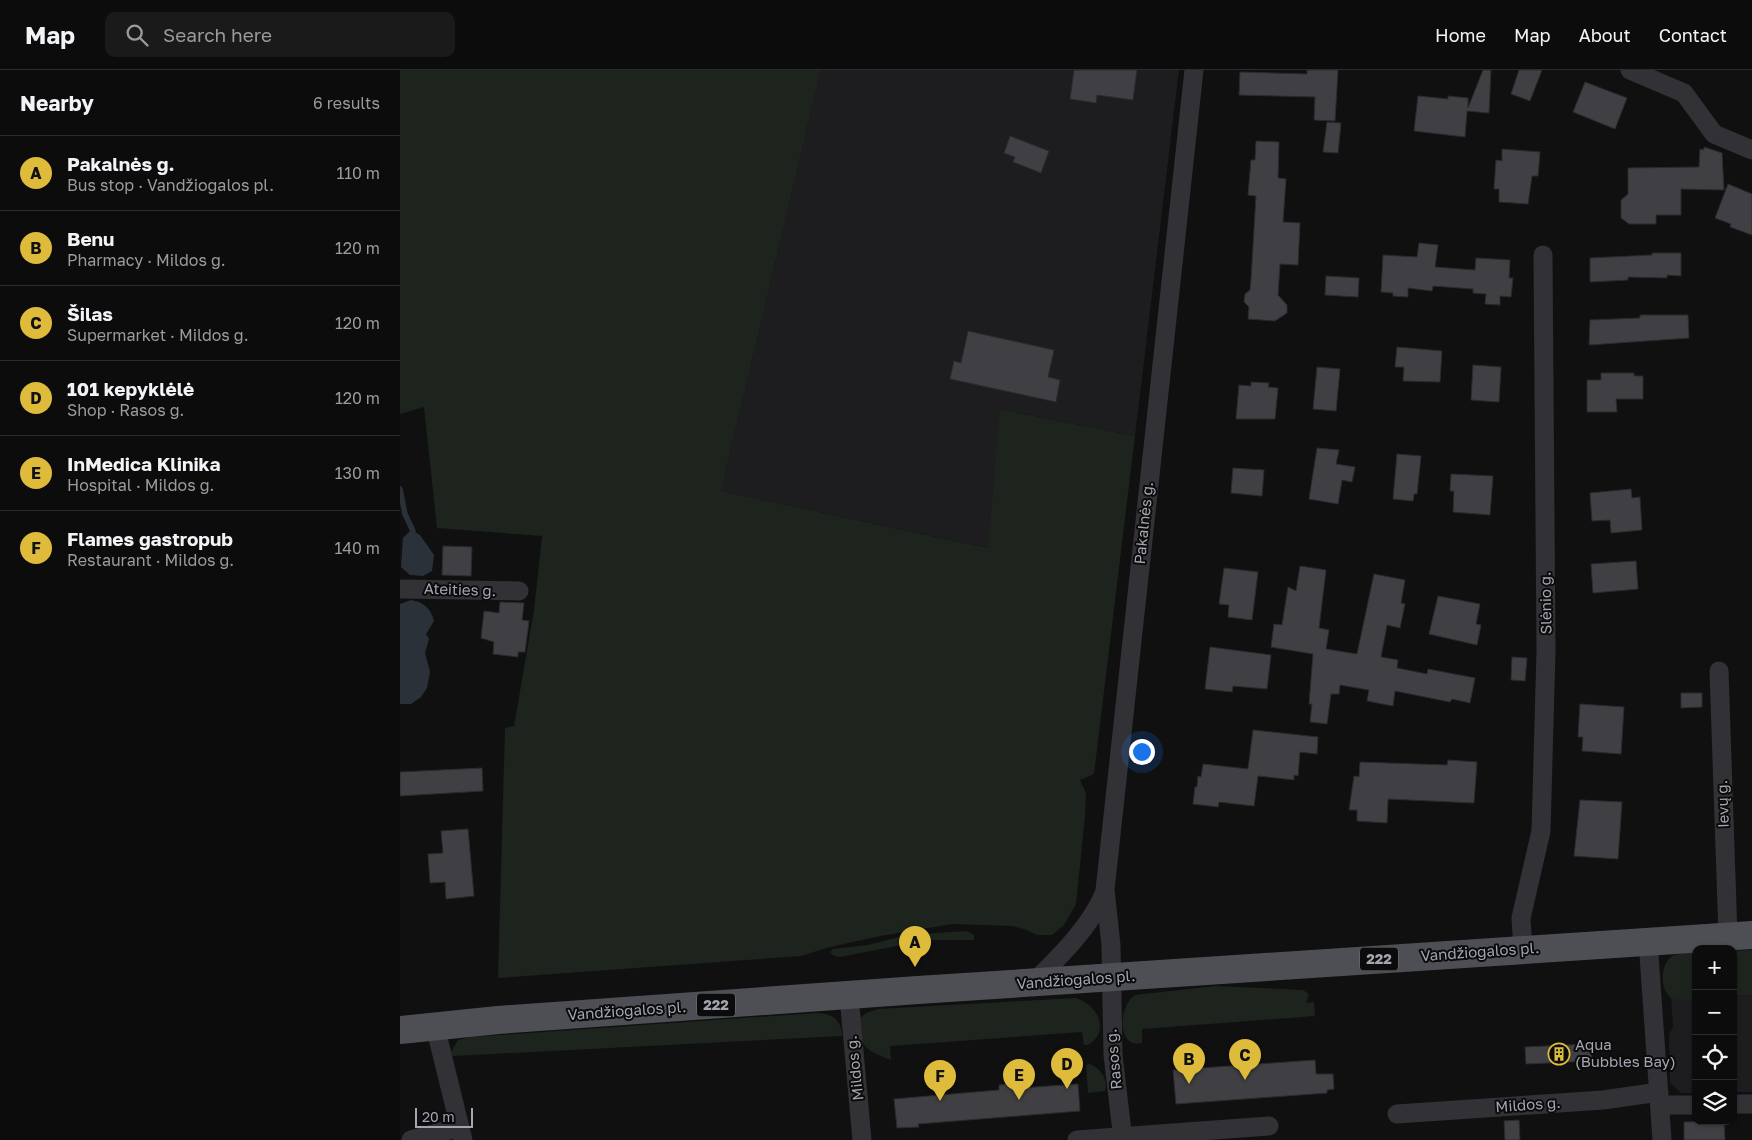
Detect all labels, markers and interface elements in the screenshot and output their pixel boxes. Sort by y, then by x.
search box [105,12,455,57]
text: Map [25,20,75,49]
icon: search [123,21,151,49]
text: Search here [163,23,272,46]
text: Home [1435,24,1486,46]
text: Map [1514,24,1551,46]
text: About [1579,24,1631,46]
text: Contact [1659,24,1727,46]
text: Nearby [20,90,94,116]
text: 6 results [313,93,380,113]
text: Pakalnės g. [67,152,175,175]
text: A [30,163,42,183]
text: 110 m [336,163,380,183]
text: Bus stop · Vandžiogalos pl. [67,175,274,195]
text: Benu [67,227,114,250]
text: B [30,238,42,258]
text: 120 m [335,238,380,258]
text: Pharmacy · Mildos g. [67,250,226,270]
text: Šilas [67,302,113,325]
text: C [30,313,42,333]
text: 120 m [335,313,380,333]
text: Supermarket · Mildos g. [67,325,249,345]
text: 101 kepyklėlė [67,377,194,400]
text: D [30,388,42,408]
text: 120 m [335,388,380,408]
text: Shop · Rasos g. [67,400,184,420]
text: InMedica Klinika [67,452,220,475]
text: E [31,463,41,483]
text: 130 m [335,463,380,483]
text: Hospital · Mildos g. [67,475,214,495]
street label: Pakalnės g. [1130,481,1156,565]
text: Flames gastropub [67,527,233,550]
text: F [31,538,41,558]
text: 140 m [334,538,380,558]
text: Restaurant · Mildos g. [67,550,234,570]
street label: Slėnio g. [1535,572,1555,635]
street label: Ateities g. [424,579,496,599]
your location [1129,739,1155,765]
street label: Ievų g. [1712,780,1732,828]
pin: A [899,926,931,967]
street label: Vandžiogalos pl. [1420,938,1540,964]
map controls [1692,945,1737,1125]
button: + [1692,945,1737,990]
road number: 222 [1360,948,1398,971]
street label: Vandžiogalos pl. [1016,966,1136,992]
button: − [1692,990,1737,1035]
road number: 222 [697,994,735,1016]
street label: Vandžiogalos pl. [567,997,687,1023]
street label: Rasos g. [1101,1028,1125,1090]
street label: Mildos g. [842,1035,866,1101]
place label: Aqua (Bubbles Bay) [1575,1035,1676,1070]
button: locate [1692,1035,1737,1080]
pin: C [1229,1039,1261,1080]
building icon: Aqua (Bubbles Bay) [1547,1042,1571,1066]
pin: B [1173,1043,1205,1084]
pin: D [1051,1048,1083,1089]
pin: E [1003,1059,1035,1100]
pin: F [924,1060,956,1101]
button: layers [1692,1080,1737,1125]
street label: Mildos g. [1495,1093,1561,1115]
scale bar [415,1105,472,1128]
text: 20 m [422,1108,455,1125]

